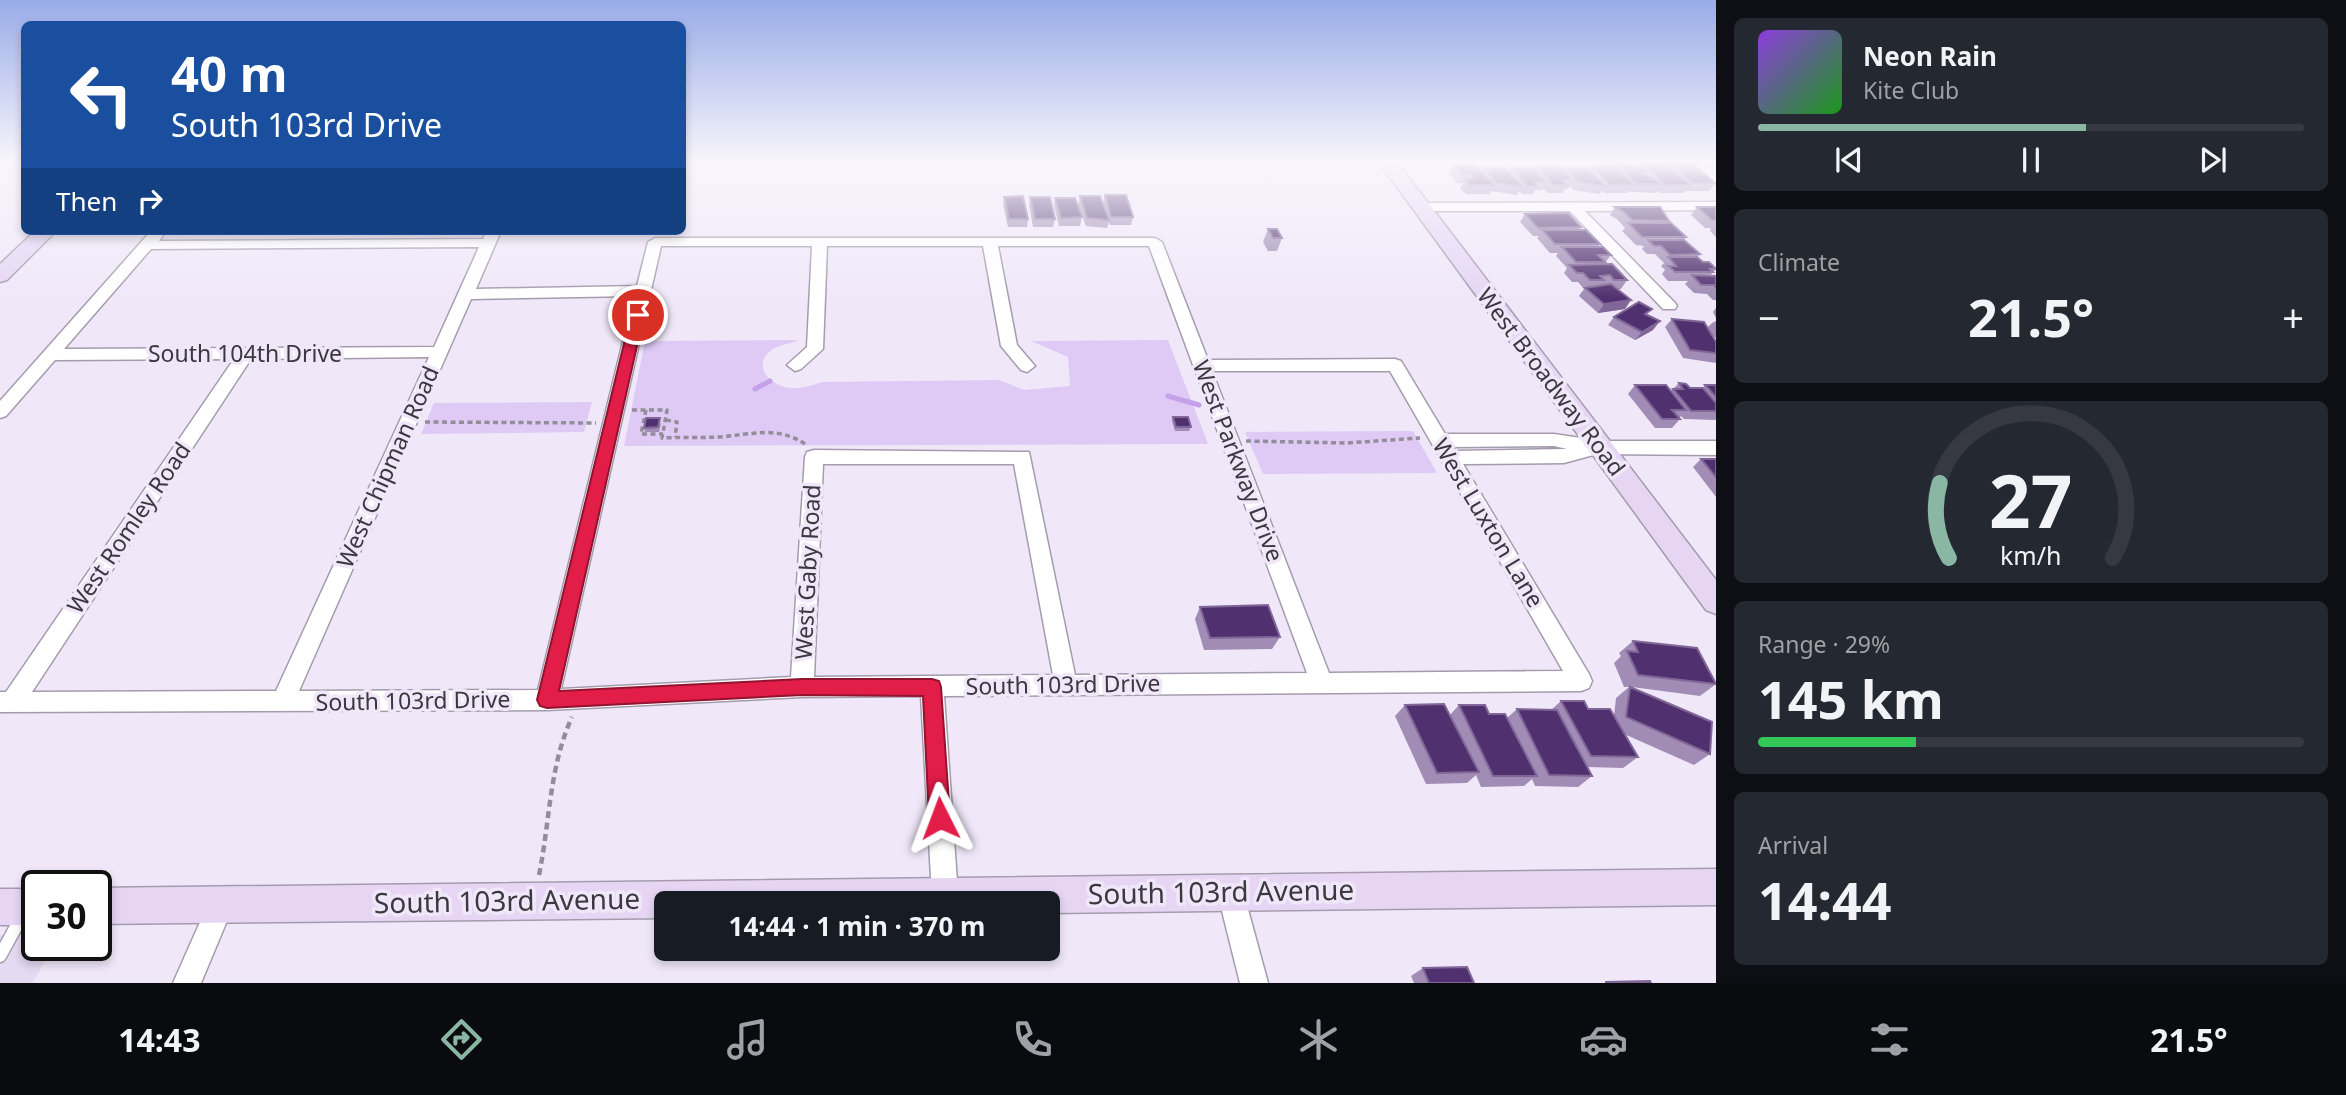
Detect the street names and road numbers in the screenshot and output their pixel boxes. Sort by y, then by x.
street label: West Broadway Road [1470,281,1633,482]
street label: South 104th Drive [148,337,342,369]
street label: West Parkway Drive [1186,355,1292,566]
street label: West Chipman Road [328,361,446,573]
street label: West Luxton Lane [1426,432,1552,613]
street label: West Romley Road [59,435,197,619]
street label: West Gaby Road [786,483,828,660]
street label: South 103rd Drive [965,666,1161,702]
street label: South 103rd Drive [315,682,511,718]
street label: South 103rd Avenue [1088,870,1354,912]
street label: South 103rd Avenue [374,879,640,921]

